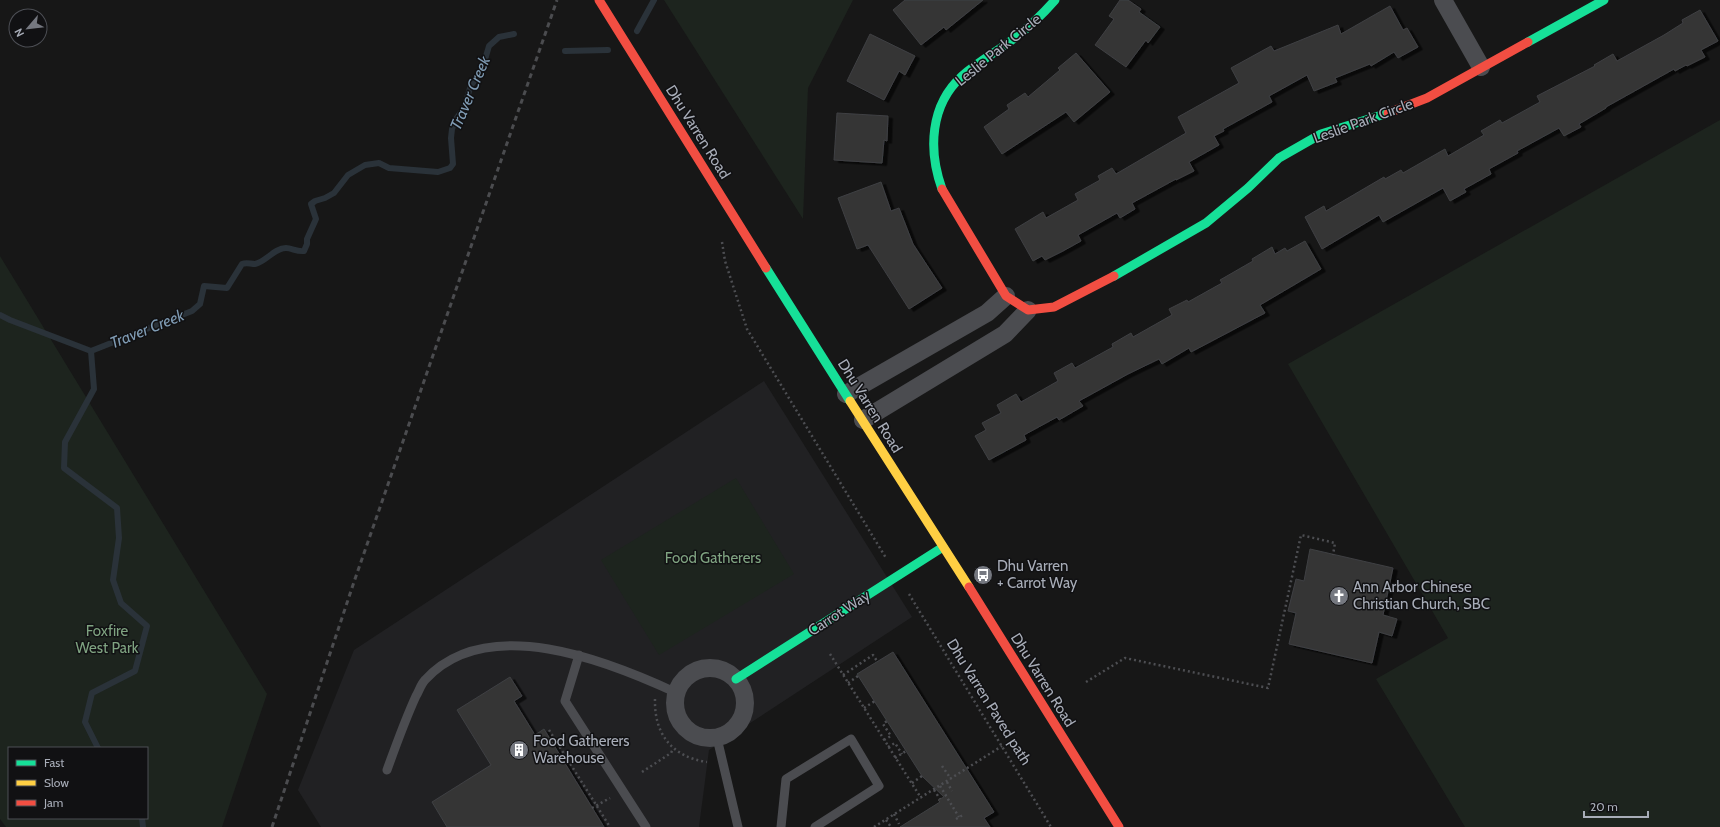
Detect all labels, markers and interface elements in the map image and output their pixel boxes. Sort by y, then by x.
north arrow [8,8,48,48]
street label: Leslie Park Circle [952,10,1045,90]
text: N [11,26,27,39]
water label: Traver Creek [446,52,494,133]
street label: Dhu Varren Road [662,82,734,182]
street label: Leslie Park Circle [1311,95,1416,147]
water label: Traver Creek [107,305,188,352]
street label: Dhu Varren Road [834,356,906,456]
park label: Food Gatherers [665,549,761,567]
place label: Dhu Varren + Carrot Way [997,557,1078,592]
bus stop icon: Dhu Varren + Carrot Way [972,564,994,586]
place label: Ann Arbor Chinese Christian Church, SBC [1353,578,1490,613]
church icon: Ann Arbor Chinese Christian Church, SBC [1328,585,1350,607]
street label: Carrot Way [805,586,874,640]
park label: Foxfire West Park [76,622,139,657]
street label: Dhu Varren Road [1007,630,1079,730]
street label: Dhu Varren Paved path [943,636,1035,768]
place label: Food Gatherers Warehouse [533,732,630,767]
building icon: Food Gatherers Warehouse [508,739,530,761]
legend [8,747,148,819]
text: Fast [44,755,64,770]
text: Slow [44,775,69,790]
scale bar [1584,793,1648,819]
text: Jam [43,795,63,810]
text: 20 m [1590,799,1618,814]

